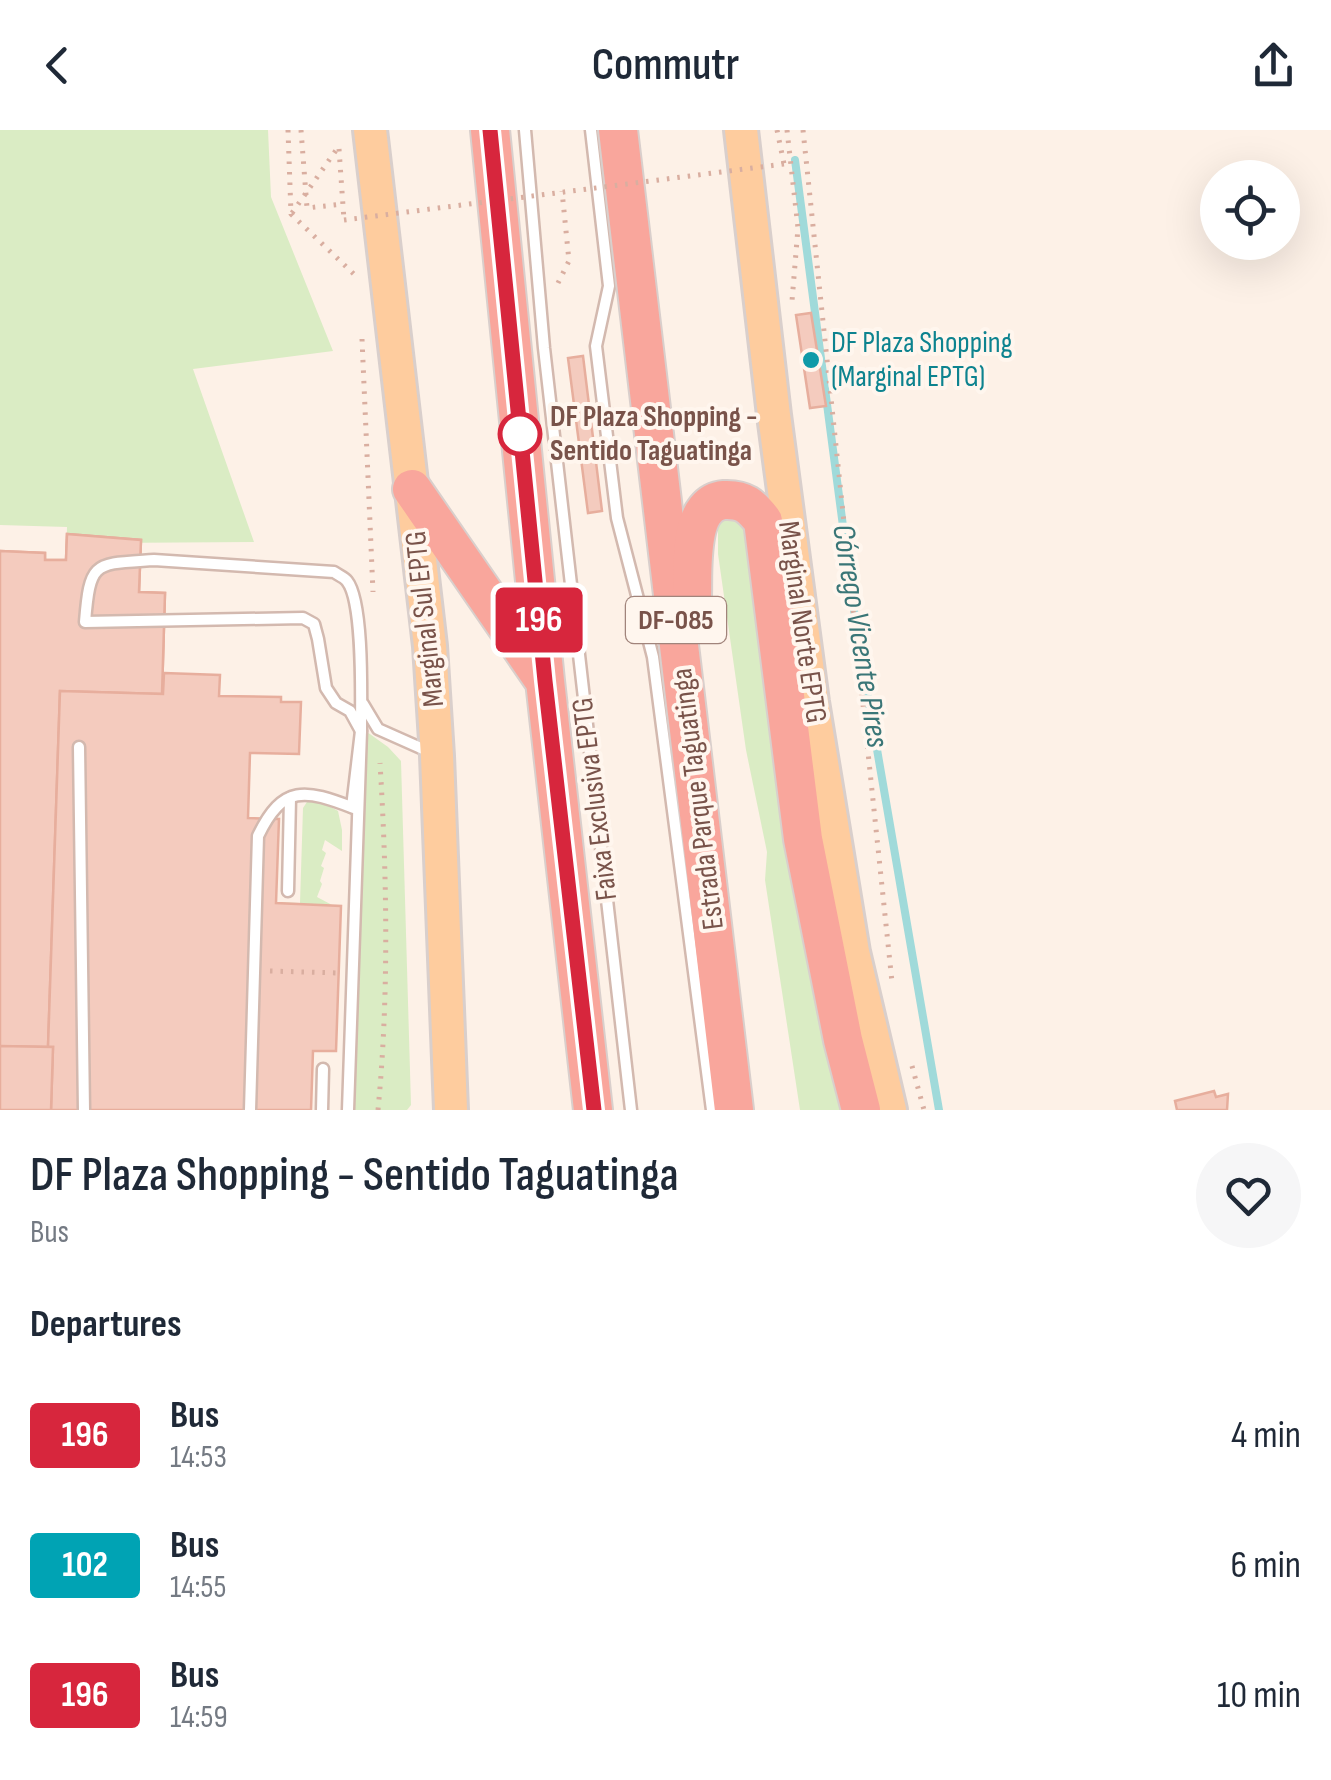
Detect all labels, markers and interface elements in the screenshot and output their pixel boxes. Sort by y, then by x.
icon: back [30,38,85,93]
text: Commutr [592,38,739,93]
icon: share [1246,38,1301,93]
map controls [1200,160,1300,260]
button: locate [1200,160,1300,260]
place label: DF Plaza Shopping (Marginal EPTG) [831,325,1013,395]
marker: DF Plaza Shopping (Marginal EPTG) [800,349,822,371]
place label: DF Plaza Shopping - Sentido Taguatinga [550,399,757,469]
marker: DF Plaza Shopping - Sentido Taguatinga [499,413,541,455]
street label: Marginal Norte EPTG [770,519,834,725]
water label: Córrego Vicente Pires [823,522,897,751]
street label: Marginal Sul EPTG [398,529,452,709]
line badge: 196 [482,588,596,652]
road number: DF-085 [626,597,726,643]
text: 196 [516,599,562,642]
street label: Estrada Parque Taguatinga [664,666,732,932]
street label: Faixa Exclusiva EPTG [565,696,625,902]
button: heart [1196,1143,1301,1248]
text: DF Plaza Shopping - Sentido Taguatinga [30,1147,679,1204]
text: Bus [30,1213,69,1252]
text: Departures [30,1302,182,1347]
text: Bus [170,1393,219,1438]
text: 4 min [1231,1413,1301,1458]
text: 196 [62,1414,108,1457]
text: 14:53 [170,1438,227,1477]
text: Bus [170,1523,219,1568]
text: 6 min [1231,1543,1301,1588]
text: 102 [62,1544,108,1587]
text: 14:55 [170,1568,226,1607]
text: Bus [170,1653,219,1698]
text: 10 min [1217,1673,1301,1718]
text: 196 [62,1674,108,1717]
text: 14:59 [170,1698,228,1737]

